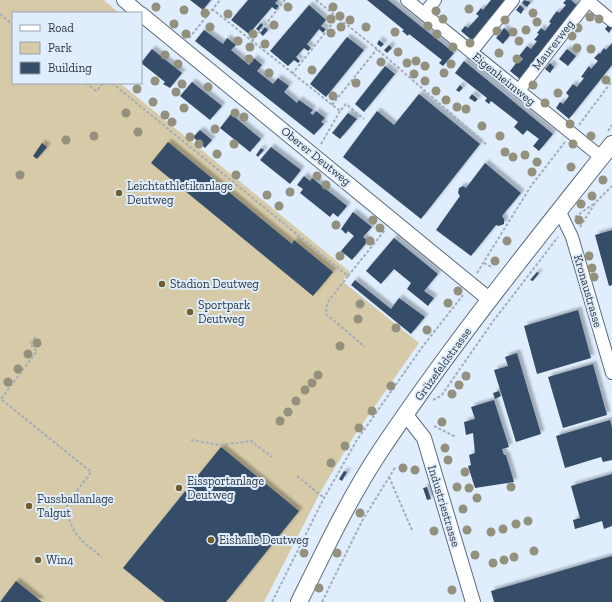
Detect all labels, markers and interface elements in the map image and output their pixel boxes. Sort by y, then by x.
legend [12,12,142,84]
street label: Maurerweg [529,17,577,73]
text: Road [48,21,74,35]
text: Park [48,41,73,55]
street label: Eigenheimweg [470,49,539,109]
text: Building [48,61,92,75]
street label: Oberer Deutweg [278,124,354,189]
place label: Leichtathletikanlage Deutweg [127,179,233,207]
marker: Leichtathletikanlage Deutweg [114,188,124,198]
street label: Kronaustrasse [571,253,605,329]
place label: Stadion Deutweg [170,277,259,291]
marker: Stadion Deutweg [157,279,167,289]
place label: Sportpark Deutweg [198,298,251,326]
marker: Sportpark Deutweg [185,307,195,317]
street label: Grüzefeldstrasse [412,324,474,403]
street label: Industriestrasse [425,464,463,549]
place label: Eissportanlage Deutweg [187,474,264,502]
marker: Eissportanlage Deutweg [174,483,184,493]
place label: Fussballanlage Talgut [37,492,114,520]
marker: Fussballanlage Talgut [24,501,34,511]
place label: Eishalle Deutweg [219,533,309,547]
marker: Eishalle Deutweg [206,535,216,545]
place label: Win4 [46,553,74,567]
marker: Win4 [33,555,43,565]

